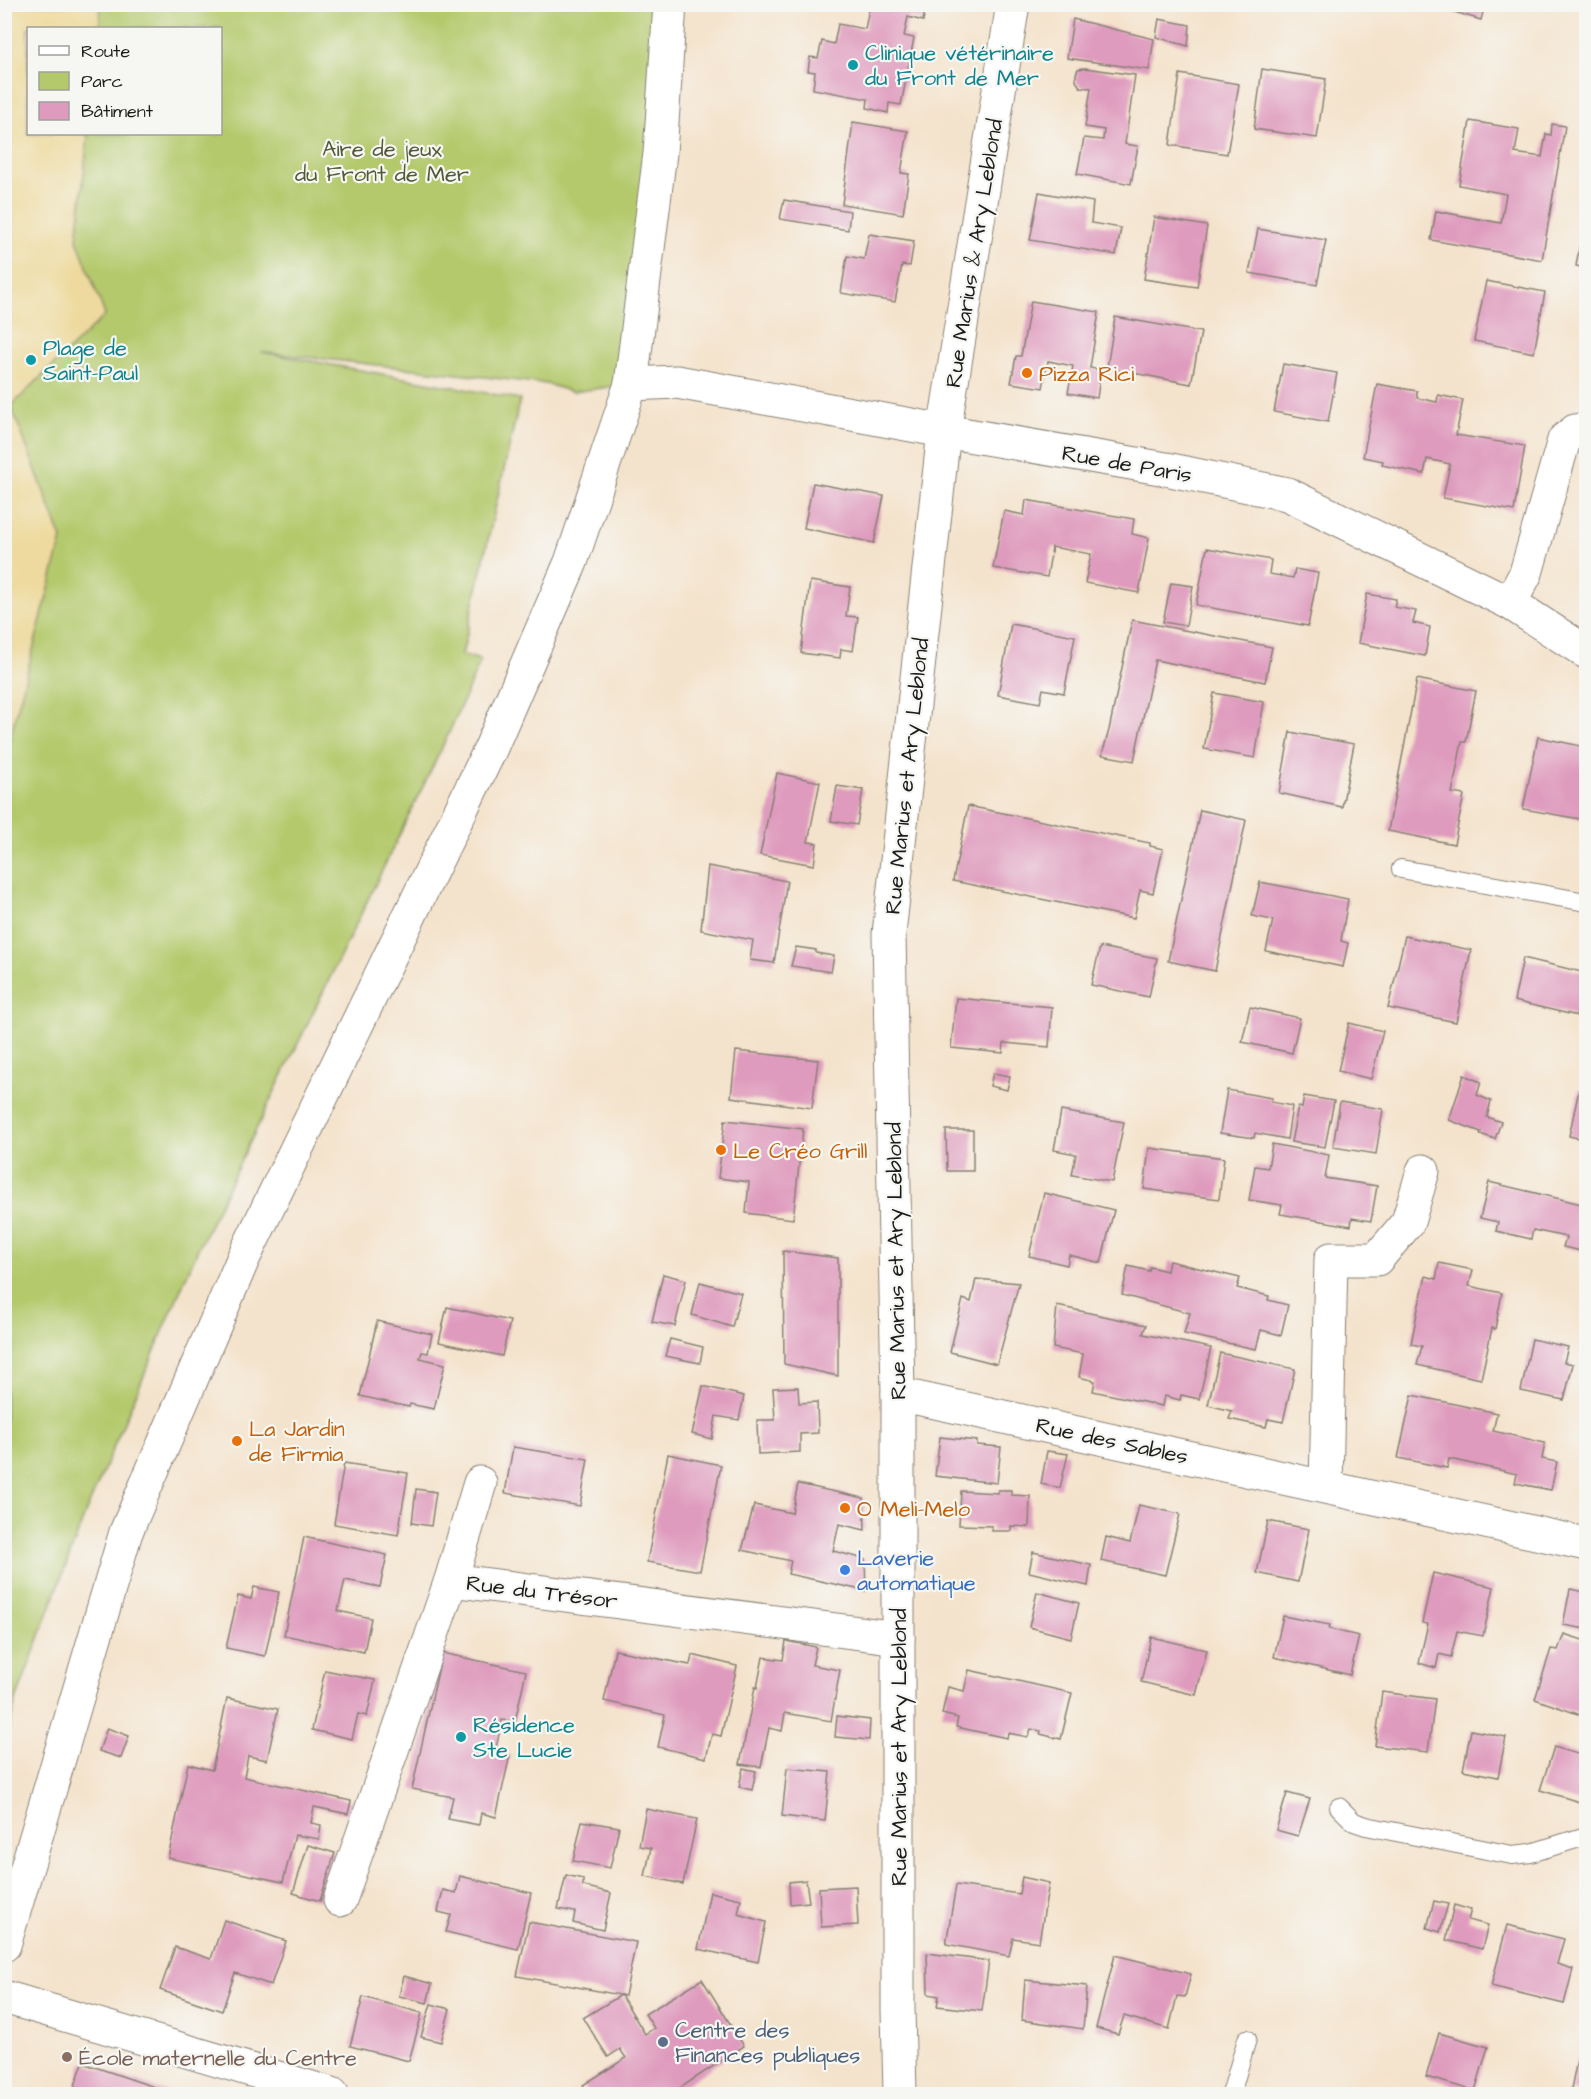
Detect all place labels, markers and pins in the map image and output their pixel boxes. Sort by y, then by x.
place label: Clinique vétérinaire du Front de Mer [865,38,1054,94]
marker: Clinique vétérinaire du Front de Mer [846,58,860,72]
place label: Plage de Saint-Paul [43,333,138,389]
marker: Plage de Saint-Paul [24,353,38,367]
place label: Pizza Rici [1039,359,1134,390]
marker: Pizza Rici [1020,366,1034,380]
place label: Le Créo Grill [733,1136,867,1167]
marker: Le Créo Grill [714,1143,728,1157]
place label: La Jardin de Firmia [249,1414,345,1470]
marker: La Jardin de Firmia [230,1434,244,1448]
place label: O Meli-Melo [857,1494,971,1525]
marker: O Meli-Melo [838,1501,852,1515]
place label: Laverie automatique [857,1543,976,1599]
marker: Laverie automatique [838,1563,852,1577]
place label: Résidence Ste Lucie [473,1710,575,1766]
marker: Résidence Ste Lucie [454,1730,468,1744]
place label: Centre des Finances publiques [675,2015,860,2071]
marker: Centre des Finances publiques [656,2035,670,2049]
place label: École maternelle du Centre [79,2043,357,2074]
marker: École maternelle du Centre [60,2050,74,2064]

